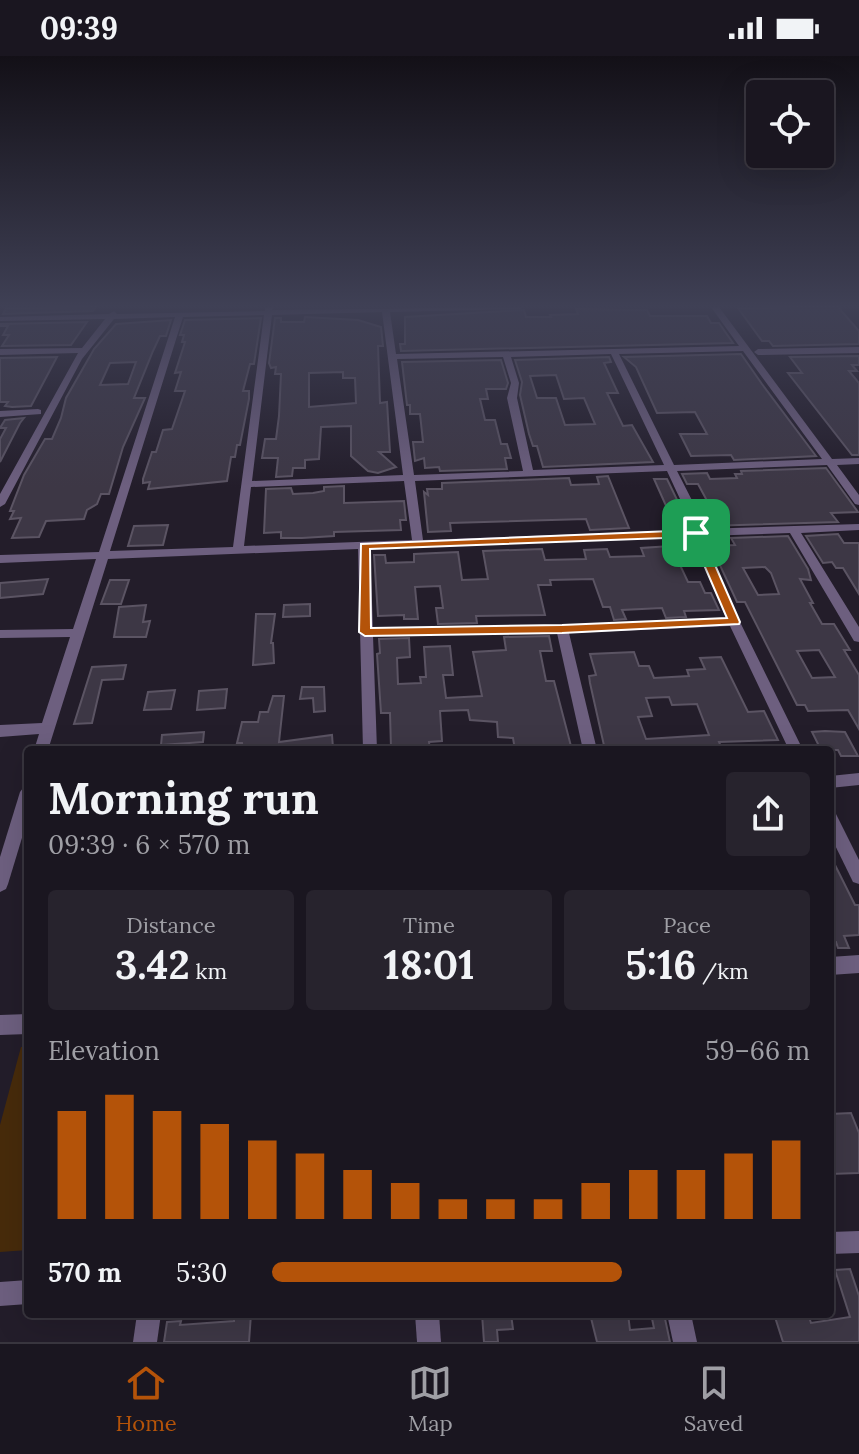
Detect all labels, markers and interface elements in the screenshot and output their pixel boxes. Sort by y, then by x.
text: 09:39 [40,9,118,47]
map controls [746,80,834,168]
button: locate [746,80,834,168]
pin [662,499,730,567]
icon: arrive [674,511,718,555]
text: Morning run [48,770,319,826]
button: share [726,772,810,856]
text: 09:39 · 6 × 570 m [48,828,250,861]
text: Distance [126,911,216,939]
text: Time [403,911,455,939]
text: Pace [663,911,711,939]
text: 3.42 [115,939,190,990]
text: 18:01 [384,939,474,990]
text: 5:16 [625,939,696,990]
text: km [190,957,227,985]
text: /km [696,957,749,985]
text: Elevation [48,1034,160,1067]
text: 59–66 m [705,1034,810,1067]
text: 570 m [48,1256,122,1289]
text: 5:30 [176,1256,227,1289]
tab: Home [116,1361,177,1437]
tab: Map [408,1361,453,1437]
tab: Saved [684,1361,743,1437]

